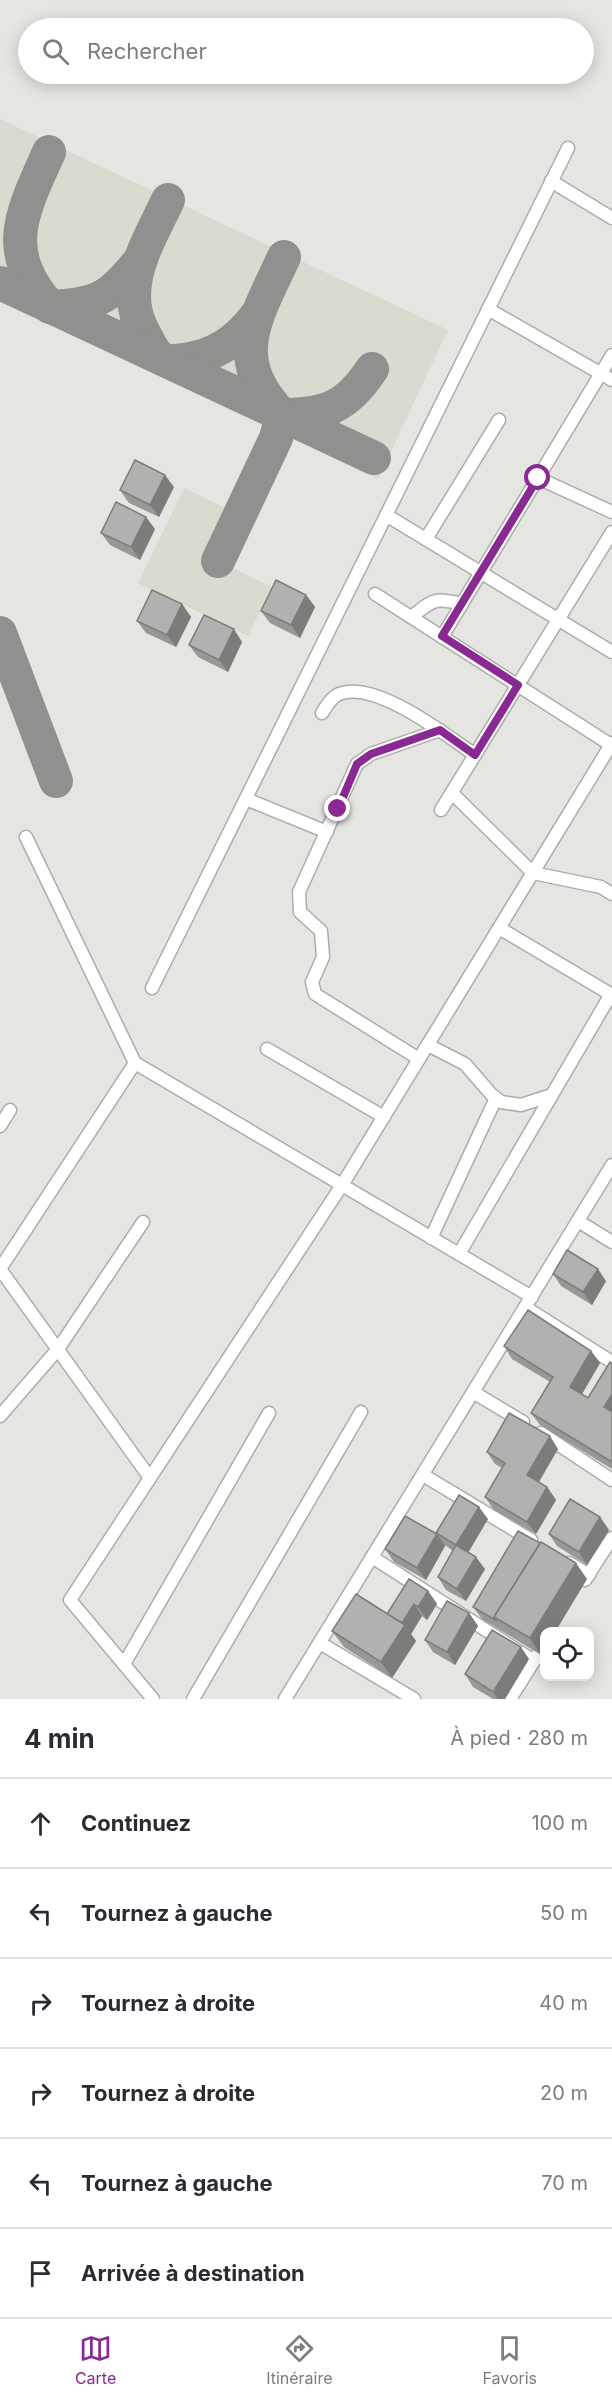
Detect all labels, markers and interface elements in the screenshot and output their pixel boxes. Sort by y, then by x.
search box [18,18,594,84]
icon: search [39,35,72,68]
text: Rechercher [87,38,207,64]
route start [524,464,550,490]
route end [324,795,350,821]
map controls [540,1627,594,1681]
button: locate [540,1627,594,1681]
text: 4 min [24,1723,95,1754]
text: À pied · 280 m [450,1726,588,1750]
icon: ahead [24,1807,57,1840]
text: Continuez [81,1810,191,1836]
text: 100 m [531,1811,588,1835]
icon: left [24,1897,57,1930]
text: Tournez à gauche [81,1900,273,1926]
text: 50 m [540,1901,588,1925]
icon: right [24,1987,57,2020]
text: Tournez à droite [81,1990,255,2016]
text: 40 m [539,1991,588,2015]
icon: right [24,2077,57,2110]
text: Tournez à droite [81,2080,255,2106]
text: 20 m [540,2081,588,2105]
icon: left [24,2167,57,2200]
text: Tournez à gauche [81,2170,273,2196]
text: 70 m [541,2171,588,2195]
icon: arrive [24,2257,57,2290]
text: Arrivée à destination [81,2260,305,2286]
tab: Carte [75,2332,116,2388]
tab: Itinéraire [266,2332,333,2388]
tab: Favoris [482,2332,537,2388]

